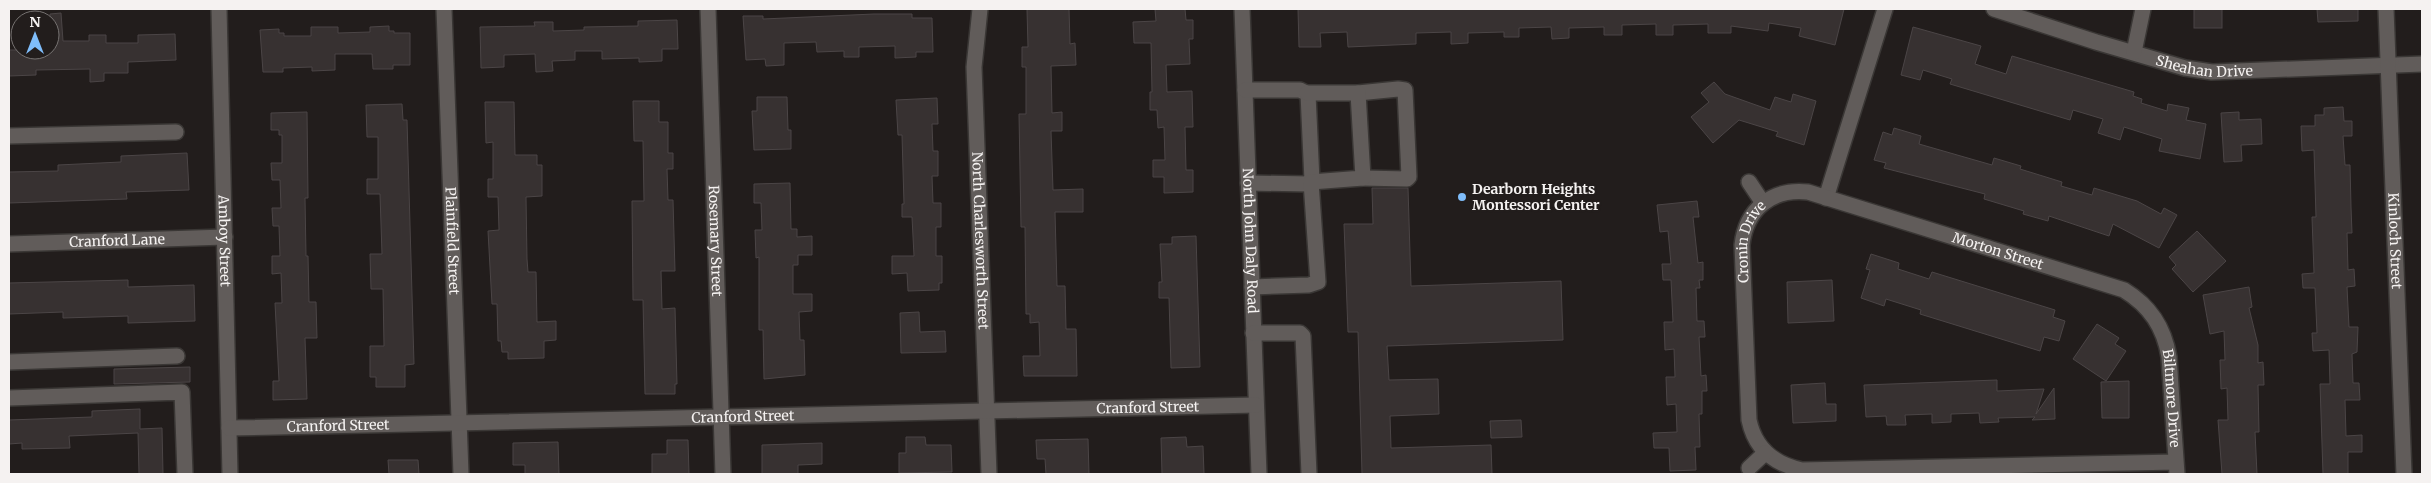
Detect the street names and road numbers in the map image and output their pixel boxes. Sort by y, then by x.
street label: Sheahan Drive [2154,51,2253,81]
street label: North Charlesworth Street [968,151,993,330]
street label: North John Daly Road [1239,168,1262,314]
street label: Rosemary Street [705,185,726,297]
street label: Plainfield Street [442,187,463,296]
street label: Kinloch Street [2384,192,2406,290]
street label: Amboy Street [214,194,235,288]
street label: Cronin Drive [1733,197,1769,283]
street label: Morton Street [1950,228,2046,274]
street label: Cranford Lane [69,230,165,251]
street label: Biltmore Drive [2159,347,2184,448]
street label: Cranford Street [1096,397,1200,418]
street label: Cranford Street [691,406,795,427]
street label: Cranford Street [286,415,390,436]

